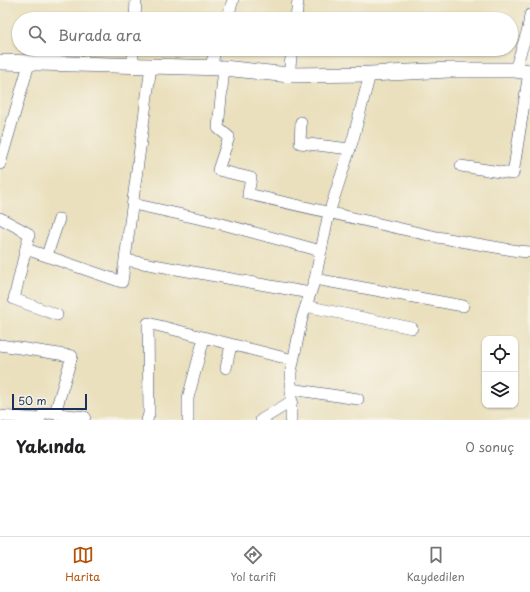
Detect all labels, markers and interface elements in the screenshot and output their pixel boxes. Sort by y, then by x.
search box [12,12,518,56]
icon: search [26,23,48,45]
text: Burada ara [58,23,141,46]
map controls [482,336,518,408]
button: locate [482,336,518,372]
button: layers [482,372,518,408]
scale bar [12,392,87,411]
text: 50 m [18,392,47,409]
text: Yakında [16,433,86,459]
text: 0 sonuç [465,437,514,456]
tab: Harita [65,544,100,585]
tab: Yol tarifi [231,544,276,585]
tab: Kaydedilen [407,544,465,585]

